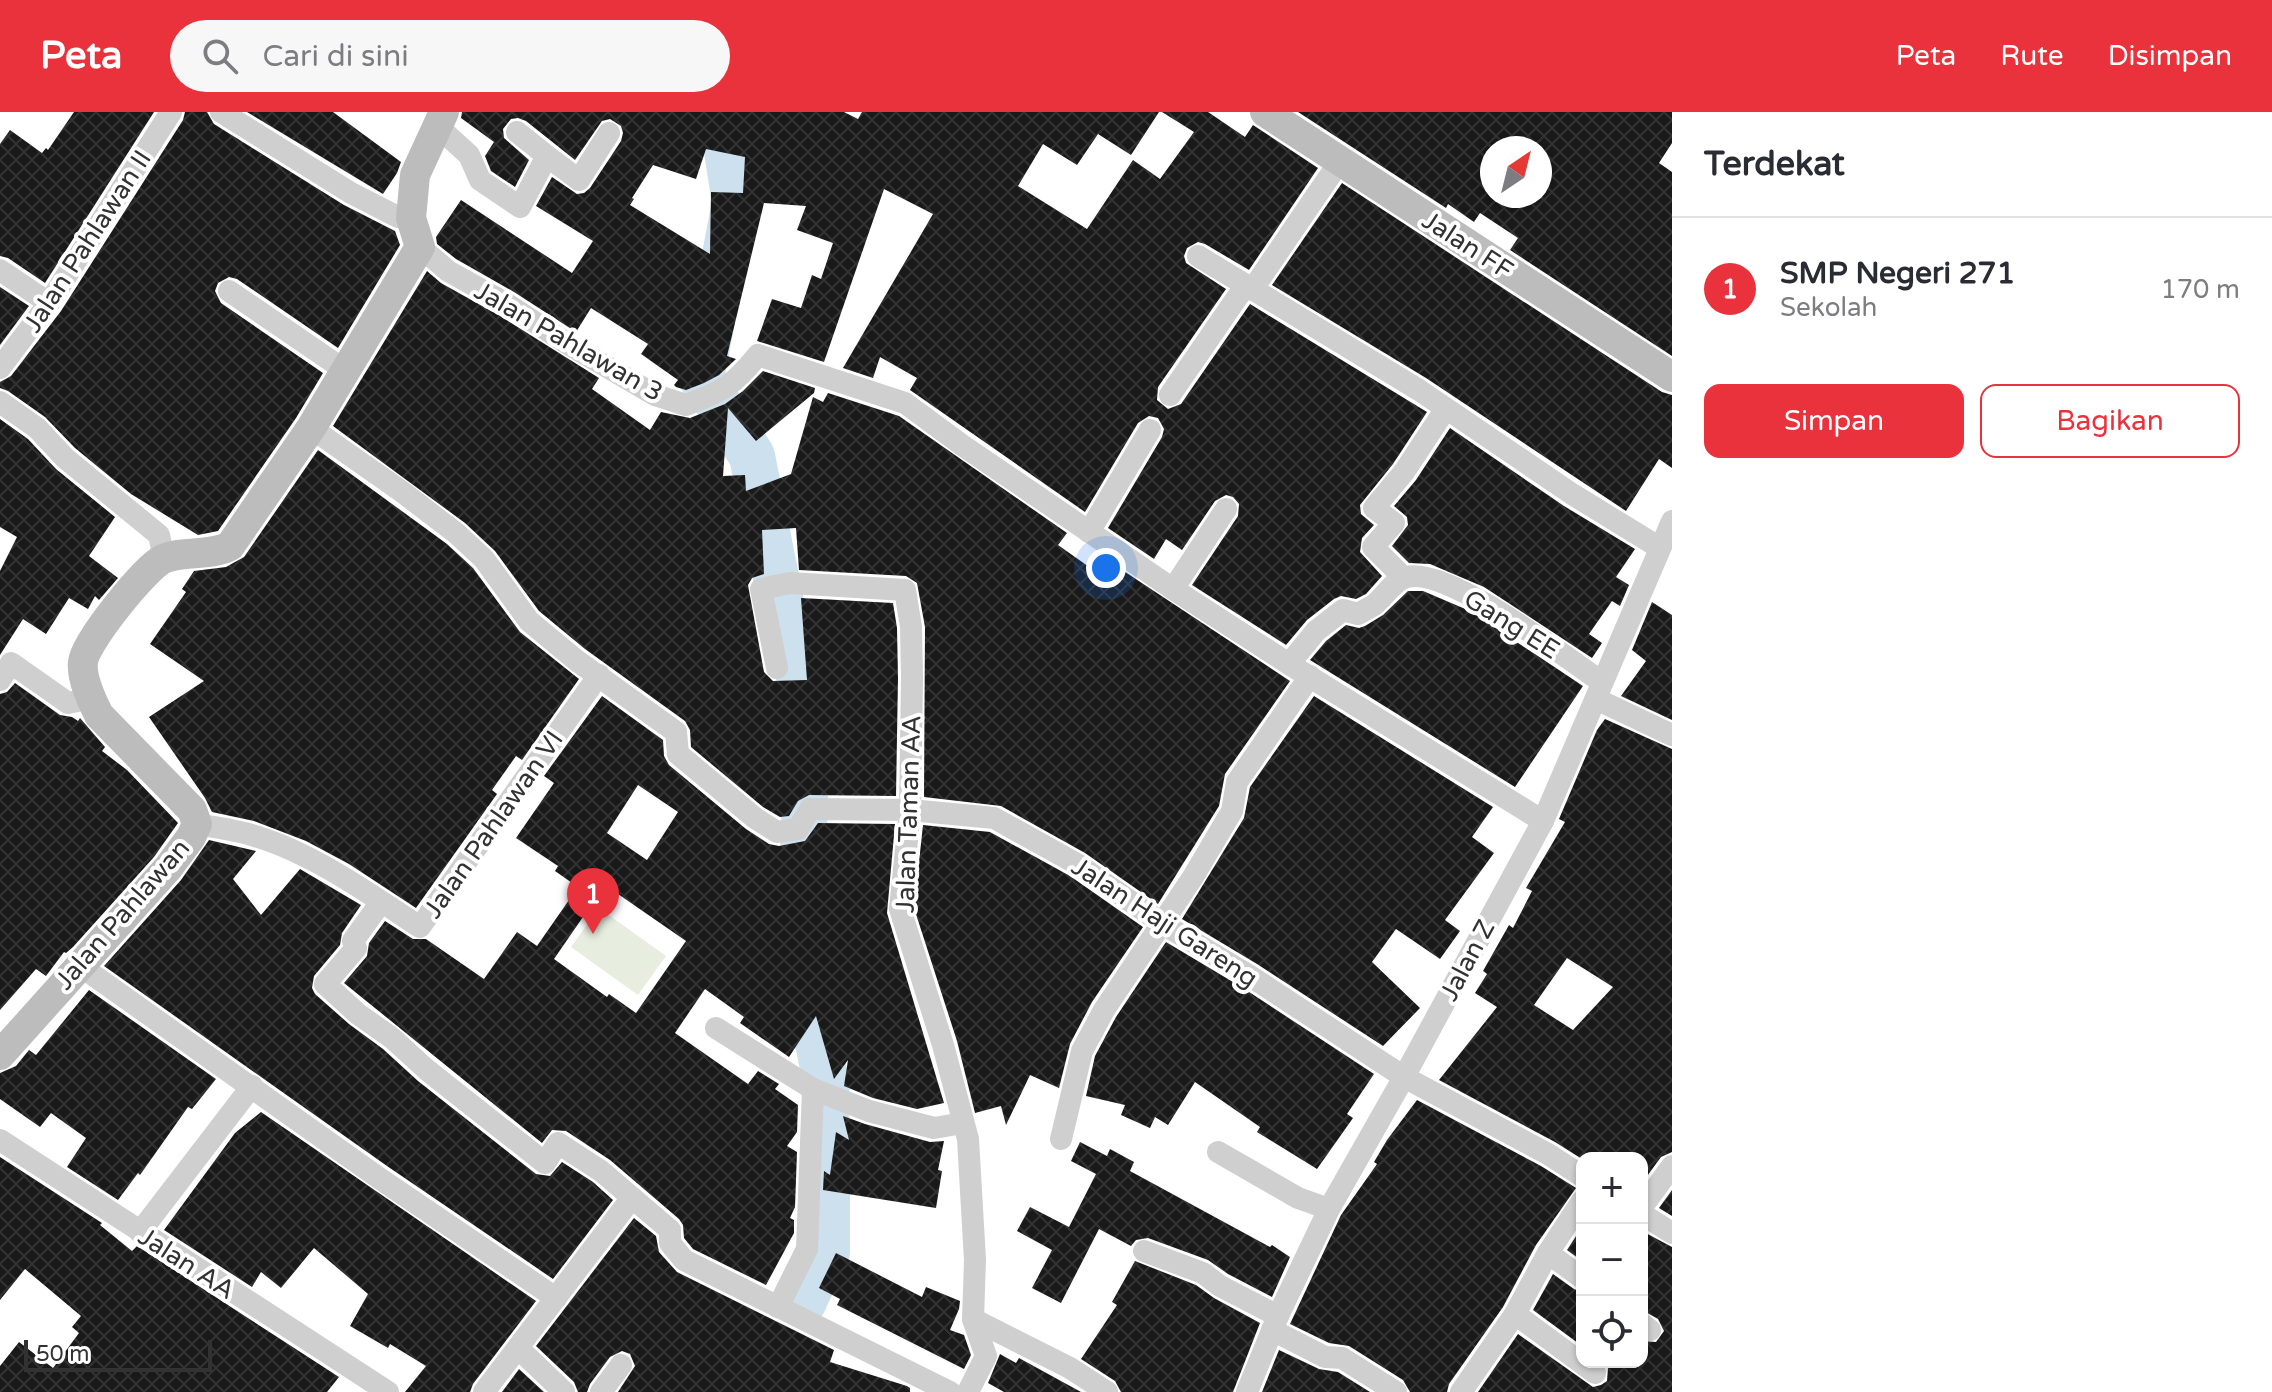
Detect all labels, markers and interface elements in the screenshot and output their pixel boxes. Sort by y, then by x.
search box [170,20,730,92]
text: Peta [40,33,122,79]
icon: search [198,34,242,78]
text: Cari di sini [262,38,409,75]
text: Peta [1896,39,1956,73]
text: Rute [2000,39,2064,73]
text: Disimpan [2108,39,2232,73]
north arrow [1480,136,1552,208]
street label: Jalan Pahlawan II [17,144,158,338]
text: Terdekat [1704,144,1845,185]
street label: Jalan FF [1417,205,1519,286]
text: SMP Negeri 271 [1780,255,2015,292]
text: 1 [1722,274,1738,305]
text: 170 m [2160,274,2240,305]
street label: Jalan Pahlawan 3 [469,275,669,408]
text: Sekolah [1780,292,1877,323]
button: Simpan [1704,384,1964,458]
button: Bagikan [1980,384,2240,458]
your location [1086,548,1126,588]
street label: Gang EE [1458,583,1565,666]
street label: Jalan Taman AA [890,714,927,914]
street label: Jalan Pahlawan VI [417,725,570,924]
street label: Jalan Pahlawan [49,833,196,996]
street label: Jalan Haji Gareng [1066,851,1263,994]
pin: 1 [567,868,619,934]
street label: Jalan Z [1433,915,1502,1006]
map controls [1576,1152,1648,1368]
button: + [1576,1152,1648,1224]
street label: Jalan AA [133,1221,241,1306]
button: − [1576,1224,1648,1296]
button: locate [1576,1296,1648,1368]
scale bar [24,1336,212,1372]
text: 50 m [36,1341,90,1367]

